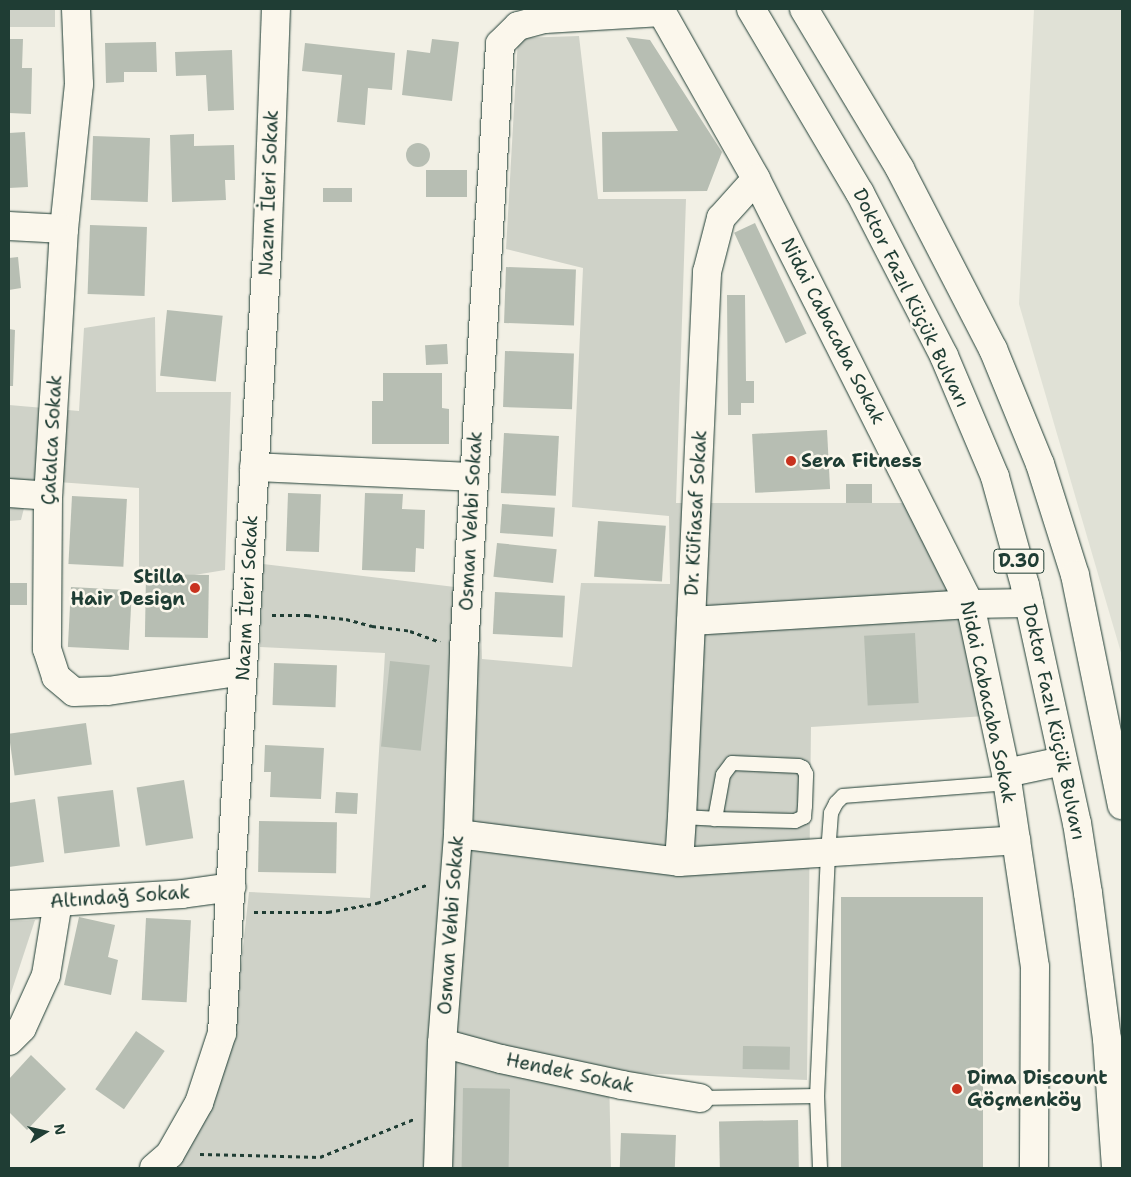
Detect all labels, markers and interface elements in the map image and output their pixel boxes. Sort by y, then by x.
street label: Nazım İleri Sokak [255,110,283,276]
street label: Doktor Fazıl Küçük Bulvarı [848,185,974,411]
street label: Nidai Cabacaba Sokak [776,234,890,428]
street label: Çatalca Sokak [37,374,67,506]
street label: Dr. Küfiasaf Sokak [680,429,712,597]
street label: Osman Vehbi Sokak [455,431,487,611]
place label: Sera Fitness [801,450,922,472]
marker: Sera Fitness [785,455,797,467]
street label: Nazım İleri Sokak [231,514,263,682]
road number: D.30 [993,546,1045,576]
place label: Stilla Hair Design [71,566,185,610]
marker: Stilla Hair Design [189,582,201,594]
street label: Nidai Cabacaba Sokak [955,599,1021,805]
street label: Doktor Fazıl Küçük Bulvarı [1018,602,1090,842]
street label: Osman Vehbi Sokak [433,834,469,1016]
street label: Altındağ Sokak [49,881,191,913]
street label: Hendek Sokak [504,1048,636,1098]
place label: Dima Discount Göçmenköy [967,1067,1108,1111]
marker: Dima Discount Göçmenköy [951,1083,963,1095]
north arrow [20,1107,70,1157]
text: N [50,1122,70,1136]

